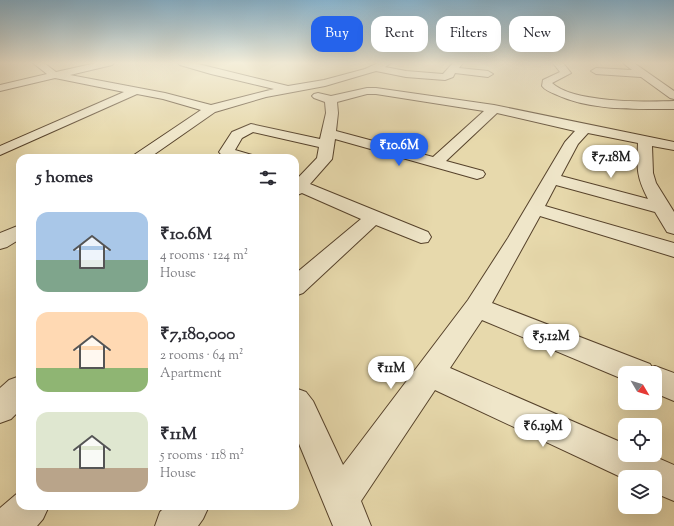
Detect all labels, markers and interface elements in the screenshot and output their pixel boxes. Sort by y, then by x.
chip: Buy [311,16,363,52]
chip: Rent [371,16,428,52]
chip: Filters [436,16,501,52]
chip: New [509,16,565,52]
pin: ₹10.6M [366,133,432,167]
text: ₹10.6M [379,137,419,155]
pin: ₹7.18M [578,145,644,179]
text: ₹7.18M [591,149,631,167]
text: 5 homes [36,166,93,190]
icon: filters [257,167,279,189]
text: ₹10.6M [160,223,212,247]
icon: home [68,228,116,276]
text: 4 rooms · 124 m² [160,247,248,265]
text: House [160,265,196,283]
text: ₹7,180,000 [160,323,235,347]
pin: ₹5.12M [518,324,584,358]
icon: home [68,328,116,376]
text: ₹5.12M [532,328,570,346]
text: 2 rooms · 64 m² [160,347,243,365]
pin: ₹11M [367,356,415,390]
text: ₹11M [377,360,405,378]
text: Apartment [160,365,221,383]
north arrow [618,366,662,410]
map controls [618,366,662,514]
pin: ₹6.19M [510,414,576,448]
text: ₹6.19M [523,418,563,436]
button: locate [618,418,662,462]
text: ₹11M [160,423,197,447]
icon: home [68,428,116,476]
text: 5 rooms · 118 m² [160,447,244,465]
text: House [160,465,196,483]
button: layers [618,470,662,514]

